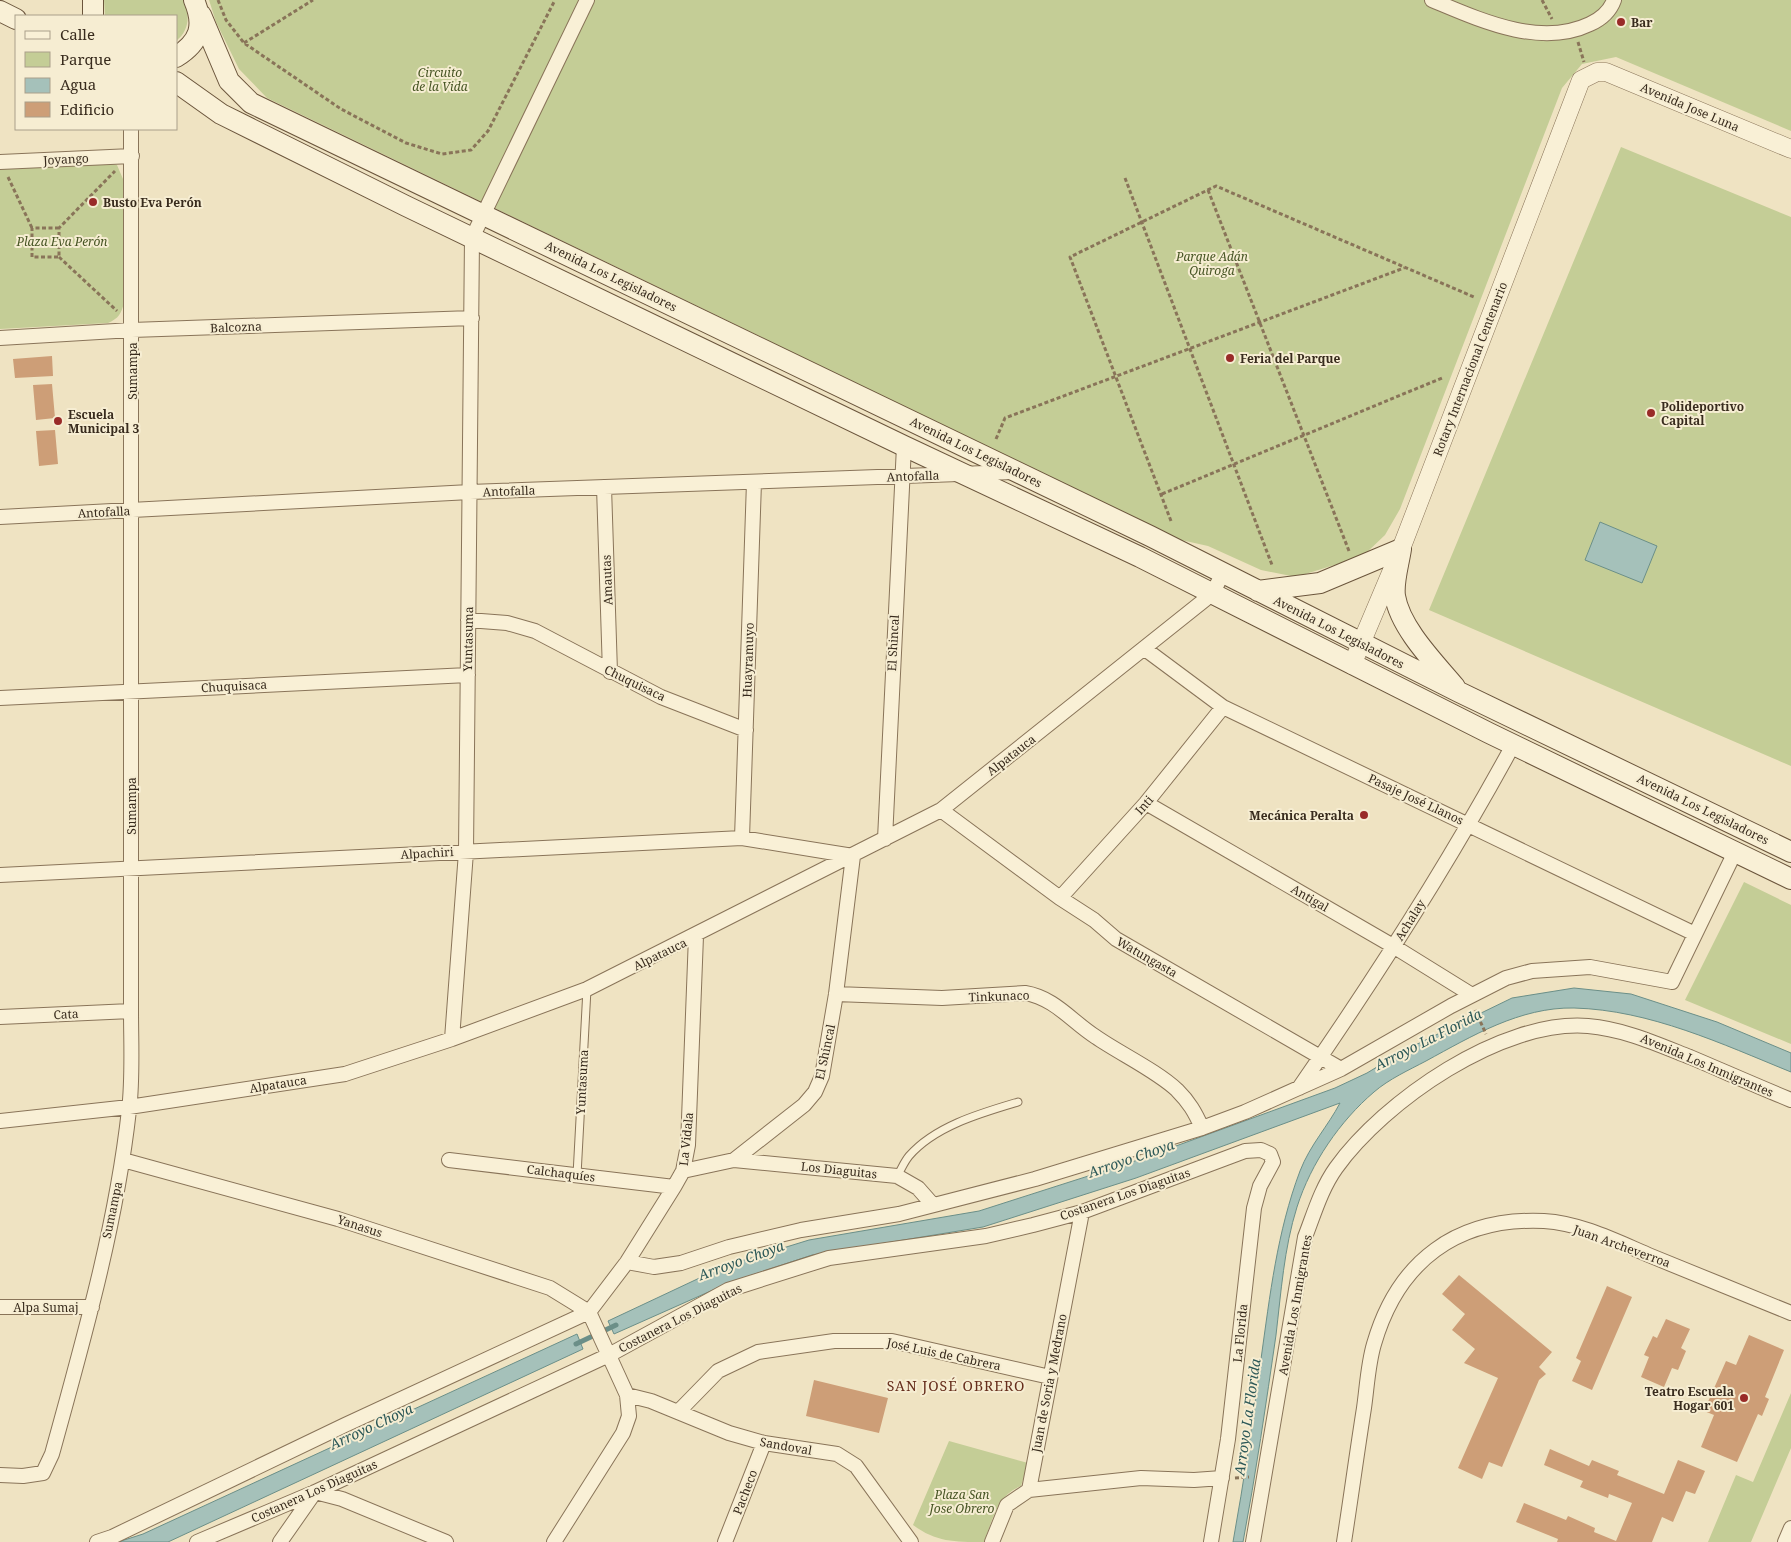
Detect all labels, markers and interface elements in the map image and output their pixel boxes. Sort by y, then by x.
place label: Bar [1631,14,1653,31]
legend [15,15,178,130]
marker: Bar [1615,16,1627,28]
text: Calle [60,24,95,44]
text: Parque [60,49,111,69]
park label: Circuito de la Vida [412,64,468,95]
text: Agua [60,74,96,94]
street label: Avenida Jose Luna [1638,79,1742,136]
text: Edificio [60,99,114,119]
street label: Joyango [42,149,89,169]
place label: Busto Eva Perón [103,194,202,211]
marker: Busto Eva Perón [87,196,99,208]
park label: Plaza Eva Perón [15,233,108,250]
street label: Avenida Los Legisladores [542,237,680,315]
park label: Parque Adán Quiroga [1175,248,1248,279]
street label: Rotary Internacional Centenario [1429,279,1511,459]
street label: Balcozna [210,318,262,336]
street label: Sumampa [124,342,141,400]
place label: Feria del Parque [1240,350,1341,367]
marker: Feria del Parque [1224,352,1236,364]
place label: Polideportivo Capital [1661,398,1744,429]
place label: Escuela Municipal 3 [68,406,139,437]
marker: Polideportivo Capital [1645,407,1657,419]
street label: Avenida Los Legisladores [907,413,1045,491]
marker: Escuela Municipal 3 [52,415,64,427]
street label: Antofalla [886,467,940,485]
street label: Antofalla [482,482,536,500]
street label: Antofalla [77,502,131,522]
street label: Amautas [598,554,616,606]
street label: Avenida Los Legisladores [1271,592,1407,672]
street label: Yuntasuma [459,606,477,673]
street label: El Shincal [883,614,903,672]
street label: Huayramuyo [738,622,758,698]
street label: Chuquisaca [601,661,669,705]
street label: Chuquisaca [200,676,268,696]
street label: Alpatauca [983,730,1039,779]
street label: Pasaje José Llanos [1365,769,1467,829]
street label: Avenida Los Legisladores [1634,770,1772,848]
street label: Sumampa [123,777,140,835]
street label: Inti [1131,792,1157,818]
place label: Mecánica Peralta [1249,807,1354,824]
marker: Mecánica Peralta [1358,809,1370,821]
street label: Alpachiri [400,843,454,863]
street label: Antigal [1288,880,1332,916]
street label: Achalay [1391,896,1429,944]
street label: Watungasta [1113,933,1181,981]
street label: Alpatauca [630,934,690,974]
street label: Tinkunaco [968,986,1030,1006]
water label: Arroyo La Florida [1370,1003,1485,1075]
street label: Cata [53,1005,79,1023]
street label: El Shincal [811,1022,839,1081]
street label: Avenida Los Inmigrantes [1638,1029,1776,1101]
street label: Yuntasuma [572,1049,592,1116]
street label: Alpatauca [248,1071,308,1097]
street label: La Vidala [675,1111,697,1167]
water label: Arroyo Choya [1084,1134,1177,1182]
street label: Los Diaguitas [800,1158,878,1182]
street label: Calchaquíes [526,1160,596,1186]
street label: Costanera Los Diaguitas [1058,1164,1192,1224]
street label: Sumampa [98,1180,126,1240]
street label: Yanasus [334,1210,385,1241]
street label: Juan Archeverroa [1570,1220,1673,1272]
street label: Avenida Los Inmigrantes [1274,1233,1316,1377]
water label: Arroyo Choya [695,1235,787,1285]
street label: Costanera Los Diaguitas [615,1279,745,1357]
street label: Alpa Sumaj [13,1299,79,1316]
street label: La Florida [1228,1303,1252,1363]
street label: Juan de Soria y Medrano [1027,1312,1071,1455]
street label: José Luis de Cabrera [884,1333,1003,1374]
water label: Arroyo La Florida [1229,1357,1265,1478]
district label: SAN JOSÉ OBRERO [887,1376,1025,1395]
place label: Teatro Escuela Hogar 601 [1645,1383,1734,1414]
marker: Teatro Escuela Hogar 601 [1738,1392,1750,1404]
water label: Arroyo Choya [325,1398,417,1454]
street label: Sandoval [759,1433,814,1459]
street label: Costanera Los Diaguitas [248,1455,380,1527]
street label: Pacheco [729,1467,761,1517]
park label: Plaza San Jose Obrero [928,1486,995,1517]

